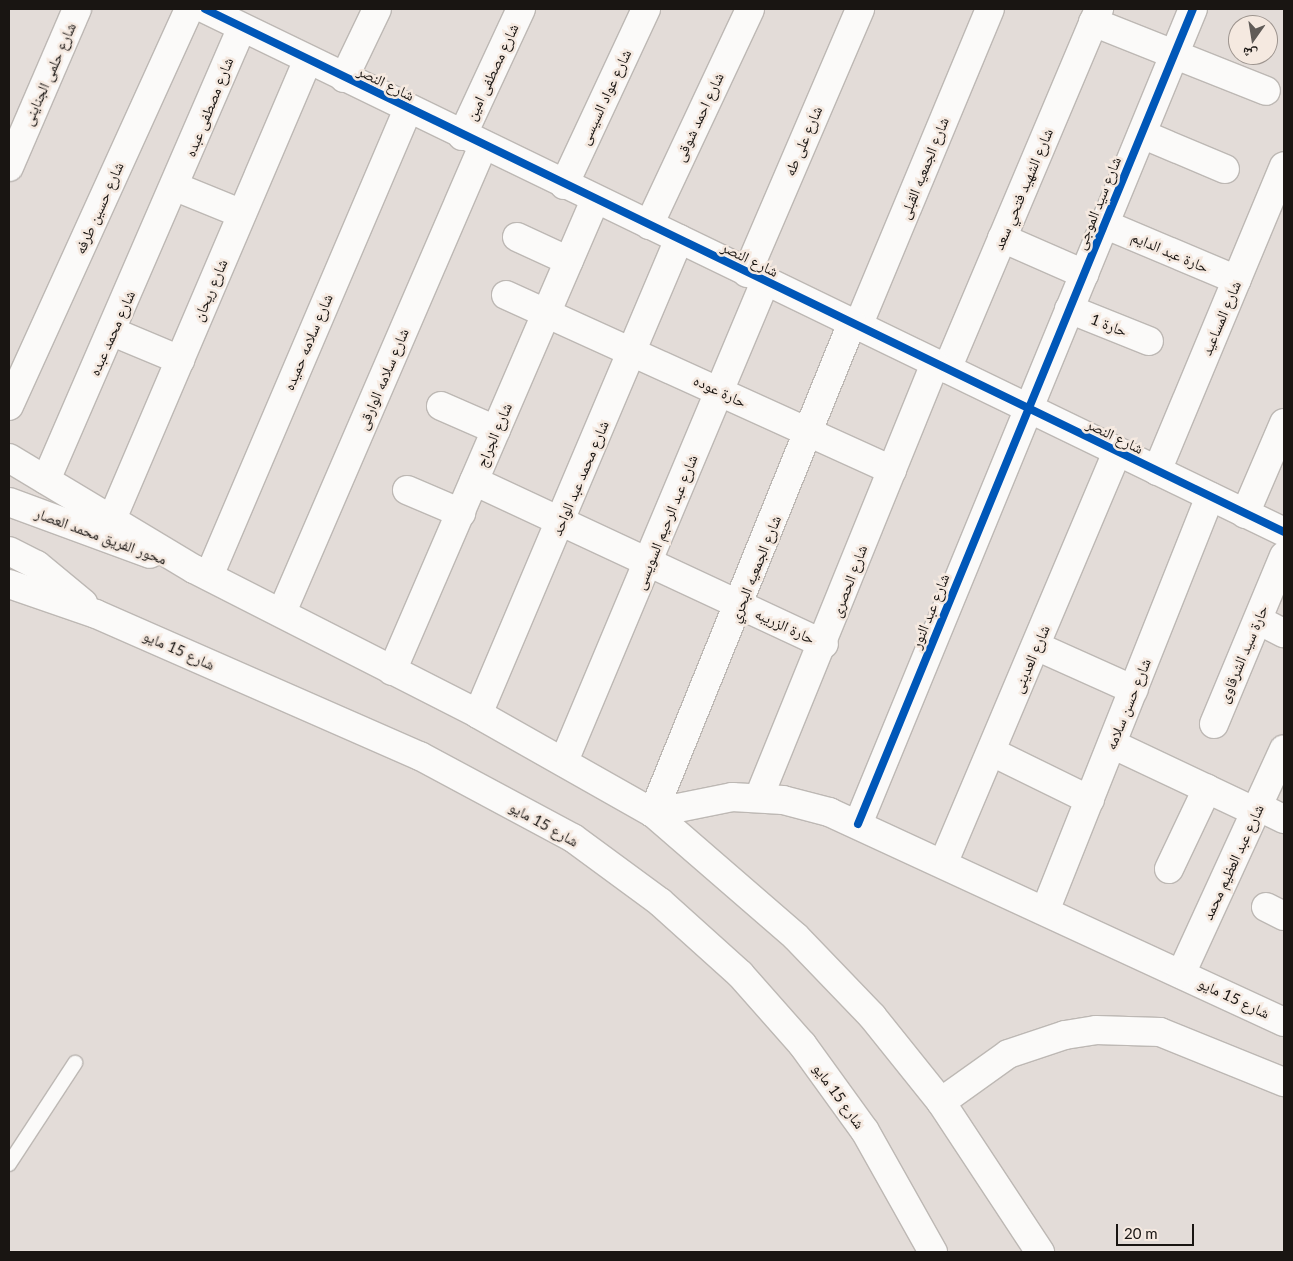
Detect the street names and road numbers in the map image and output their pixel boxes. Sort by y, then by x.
street label: شارع حلمى الجناينى [18,20,80,128]
street label: شارع مصطفى امين [462,21,522,123]
street label: شارع عواد السيسى [575,47,635,147]
street label: شارع مصطفى عبده [181,55,237,159]
street label: شارع النصر [355,61,417,105]
street label: شارع احمد شوقى [671,70,727,164]
street label: شارع على طه [780,103,826,179]
street label: شارع الجمعيه القبلى [895,114,953,222]
street label: شارع الشهيد فتحي سعد [989,126,1057,252]
street label: شارع سيد الموجى [1071,154,1125,252]
street label: شارع حسين طرفه [71,159,127,257]
street label: حارة عبد الدايم [1129,228,1211,276]
street label: شارع النصر [719,237,781,281]
street label: شارع ريحان [189,256,231,324]
street label: شارع المساعيد [1197,278,1245,358]
street label: شارع محمد عبده [85,288,139,378]
street label: شارع سلامه حميده [280,291,336,393]
street label: حارة 1 [1088,310,1130,340]
street label: شارع سلامه الوارقى [354,326,412,432]
street label: حارة عوده [691,371,749,411]
street label: شارع الجراج [472,400,516,470]
street label: شارع النصر [1084,414,1146,458]
street label: شارع محمد عبد الواحد [548,418,612,538]
street label: شارع عبد الرحيم السويسى [631,452,701,592]
street label: محور الفريق محمد العصار [33,504,169,568]
street label: شارع الجمعيه البحري [725,513,785,625]
street label: شارع الحصرى [827,542,871,620]
street label: شارع عبد النور [907,571,953,651]
street label: حارة سيد الشرقاوى [1214,602,1272,706]
street label: حارة الزريبه [752,604,818,648]
street label: شارع العدينى [1009,622,1053,696]
street label: شارع 15 مايو [140,626,218,674]
street label: شارع حسن سلامه [1101,656,1155,752]
street label: شارع 15 مايو [506,798,582,850]
street label: شارع عبد العظيم محمد [1198,802,1268,922]
street label: شارع 15 مايو [1196,974,1272,1022]
street label: شارع 15 مايو [809,1060,869,1132]

